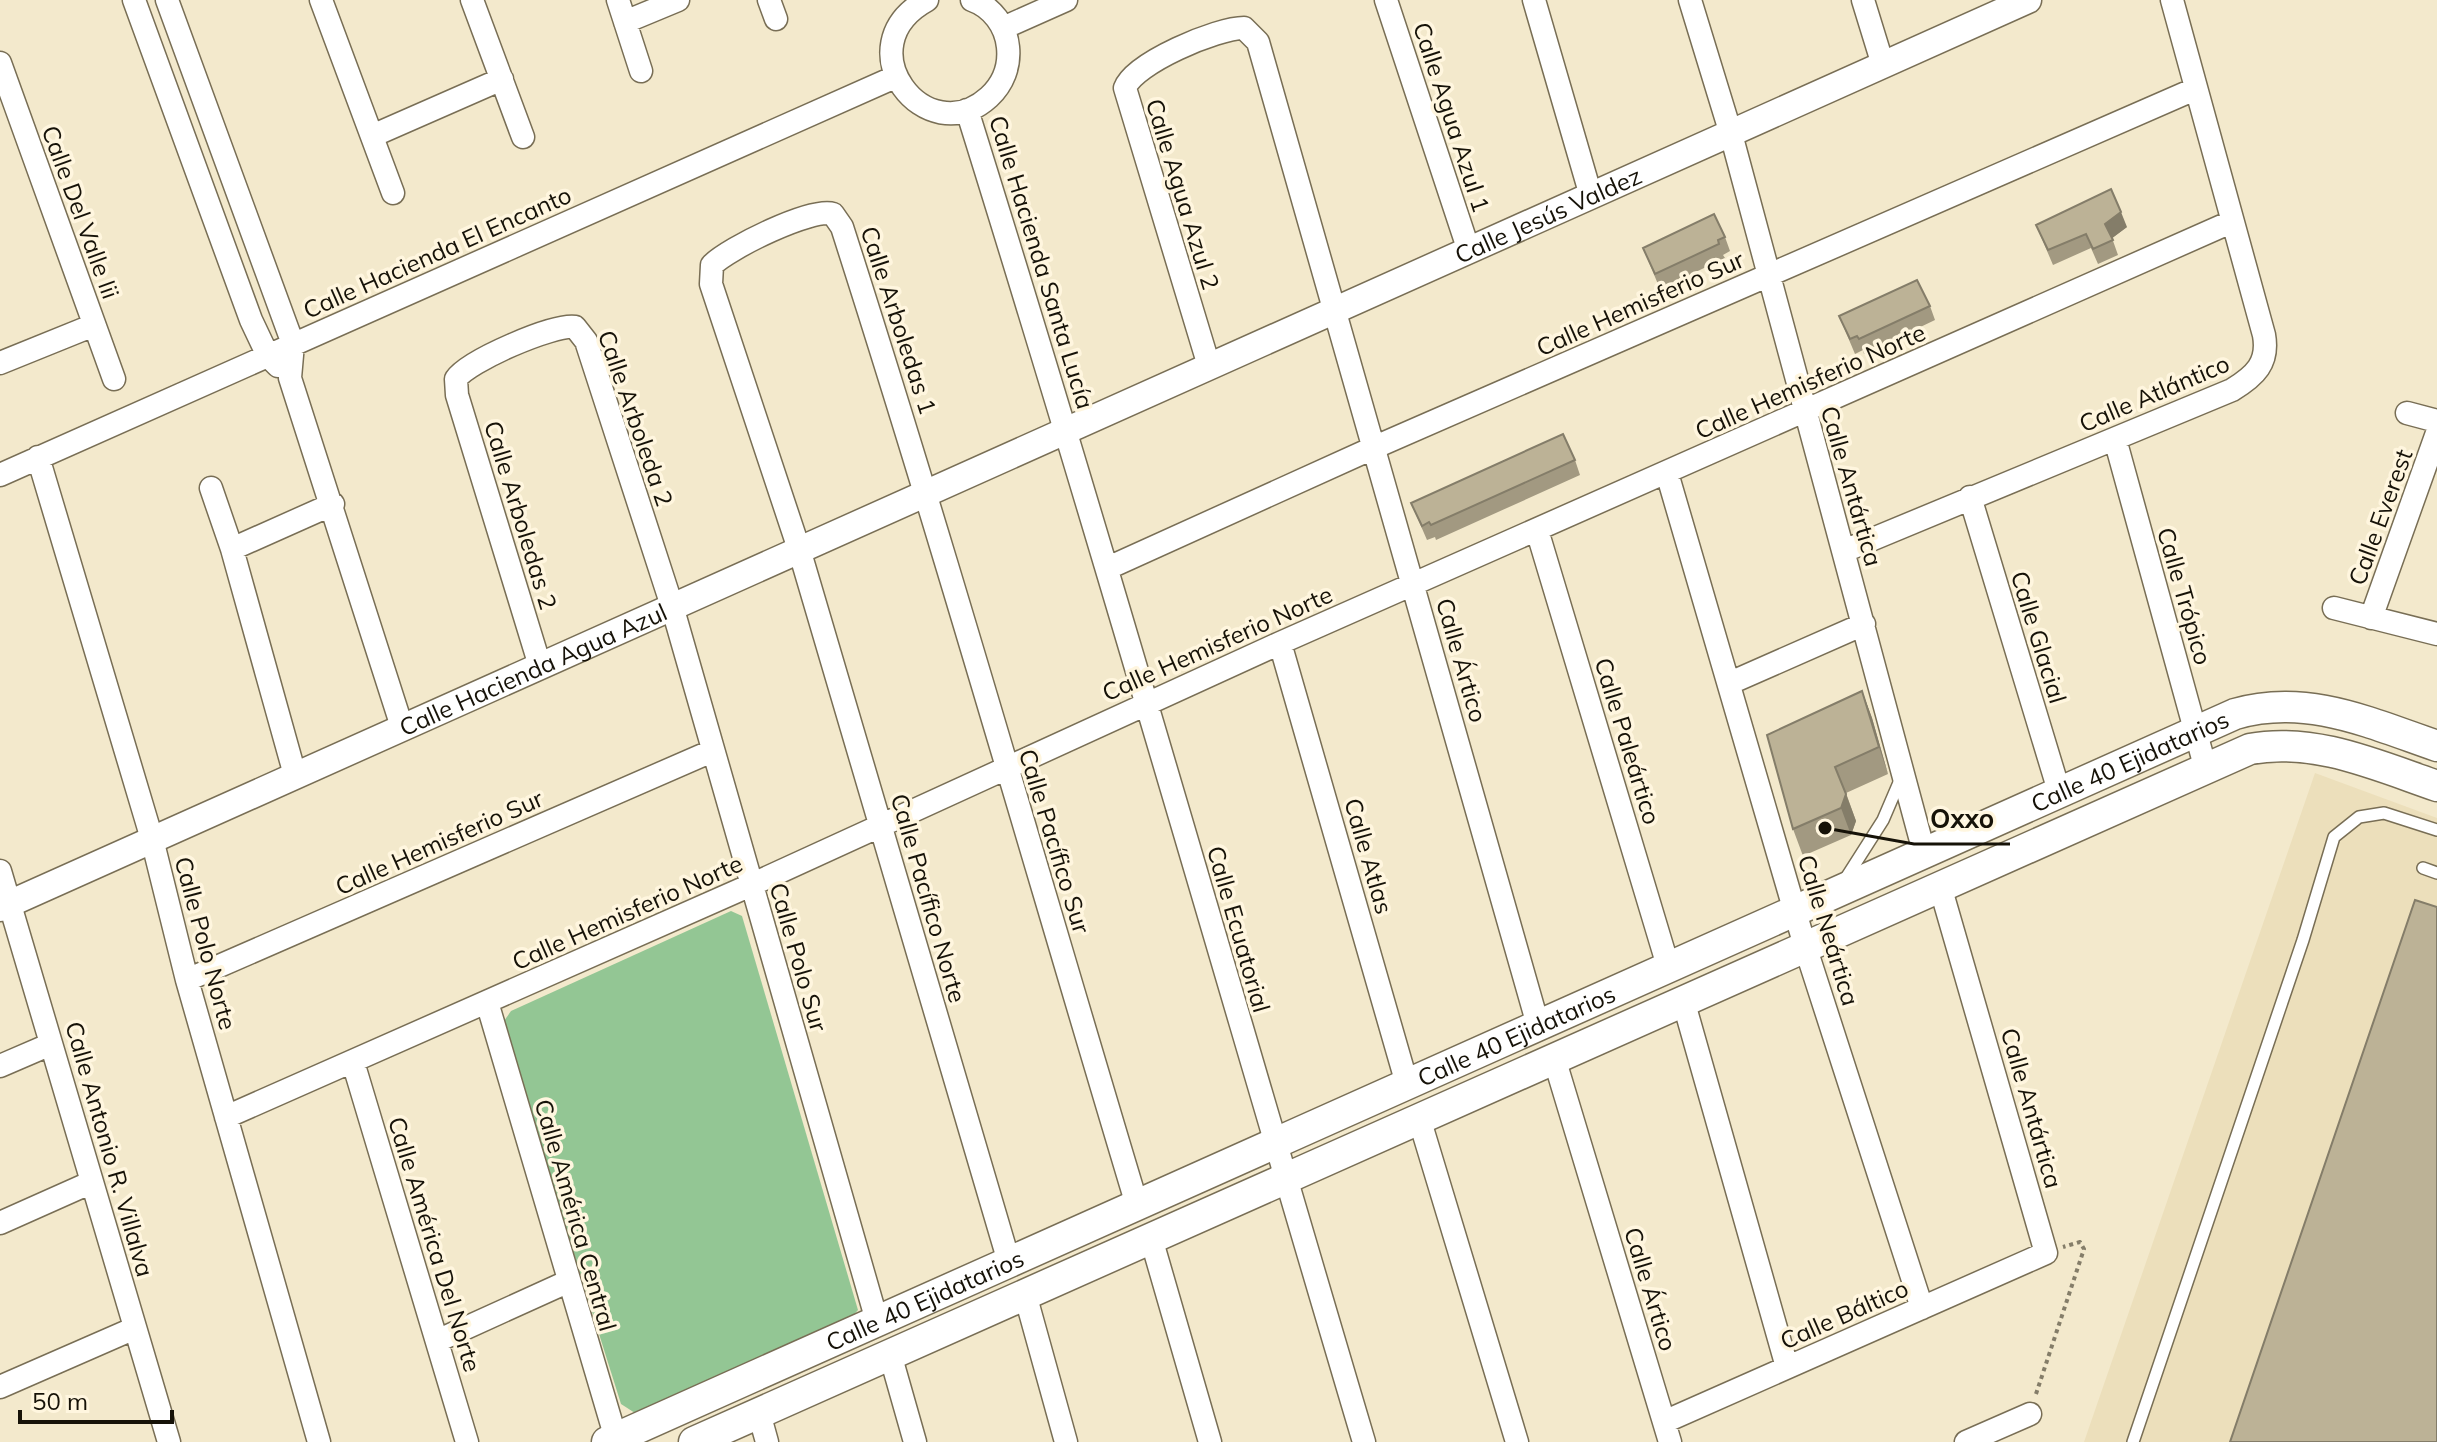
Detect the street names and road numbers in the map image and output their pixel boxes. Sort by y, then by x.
street label: Calle Agua Azul 1 [1407,18,1497,216]
street label: Calle Agua Azul 2 [1140,95,1226,293]
street label: Calle Hacienda Santa Lucía [983,112,1101,412]
street label: Calle Del Valle Iii [36,121,126,303]
street label: Calle Jesús Valdez [1450,160,1646,270]
street label: Calle Hacienda El Encanto [298,179,576,325]
street label: Calle Arboledas 1 [854,222,944,418]
street label: Calle Hemisferio Sur [1532,244,1749,362]
street label: Calle Hemisferio Norte [1690,317,1930,445]
street label: Calle Arboleda 2 [592,326,680,510]
street label: Calle Atlántico [2074,348,2234,438]
street label: Calle Antártica [1815,402,1889,570]
street label: Calle Arboledas 2 [478,417,564,613]
street label: Calle Everest [2342,445,2418,589]
street label: Calle Trópico [2151,524,2219,668]
street label: Calle Glacial [2005,567,2073,707]
street label: Calle Hemisferio Norte [1097,579,1337,707]
street label: Calle Ártico [1430,595,1494,725]
street label: Calle Hacienda Agua Azul [395,596,672,742]
street label: Calle Paleártico [1588,654,1668,828]
street label: Calle 40 Ejidatarios [2026,704,2233,818]
street label: Calle Pacífico Sur [1013,745,1097,937]
street label: Calle Hemisferio Sur [331,783,548,901]
street label: Calle Pacífico Norte [885,790,973,1006]
street label: Calle Atlas [1338,795,1400,917]
street label: Calle Ecuatorial [1201,842,1277,1016]
street label: Calle Hemisferio Norte [507,848,747,976]
street label: Calle Neártica [1792,851,1866,1009]
street label: Calle Polo Norte [168,853,244,1033]
street label: Calle Polo Sur [763,879,835,1035]
street label: Calle 40 Ejidatarios [1413,978,1620,1093]
street label: Calle Antonio R. Villalva [59,1018,161,1280]
street label: Calle Antártica [1995,1024,2069,1192]
street label: Calle América Central [529,1096,623,1334]
street label: Calle América Del Norte [382,1113,488,1375]
street label: Calle Ártico [1618,1224,1684,1354]
street label: Calle 40 Ejidatarios [821,1243,1028,1357]
street label: Calle Báltico [1775,1272,1913,1356]

